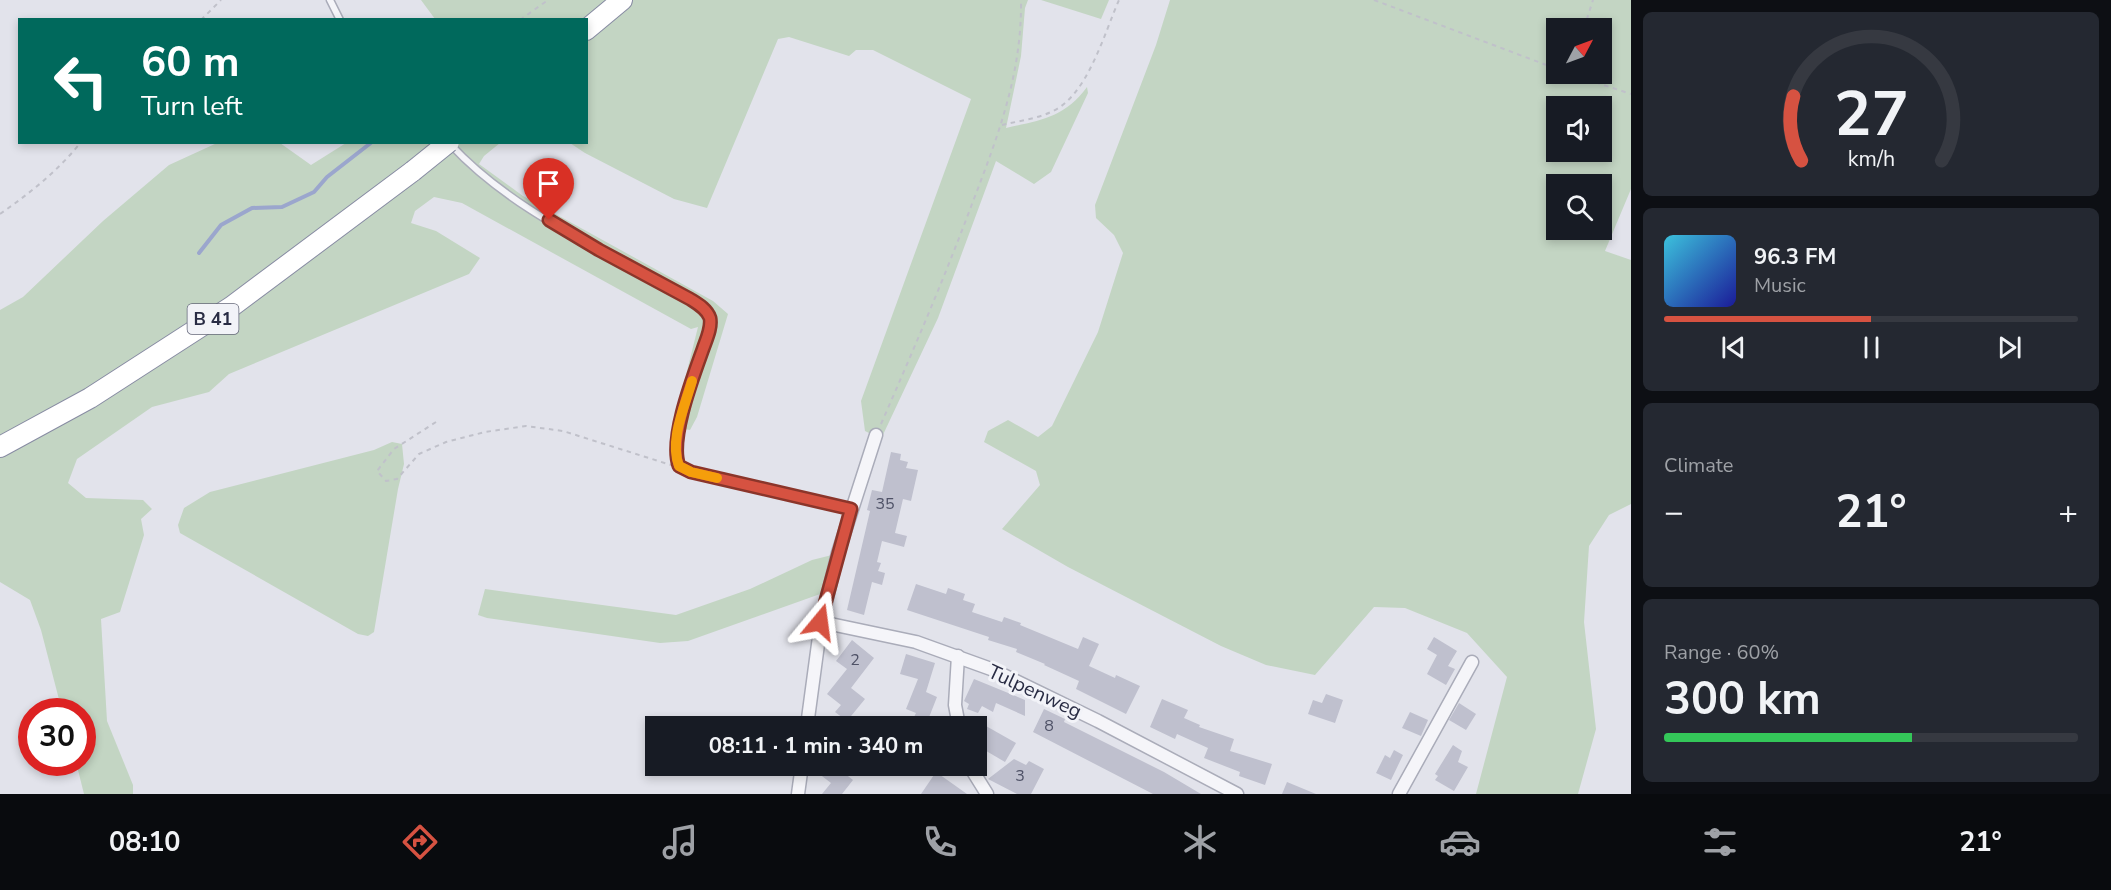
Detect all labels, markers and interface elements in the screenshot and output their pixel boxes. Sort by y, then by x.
north arrow [1546,18,1612,84]
map controls [1546,18,1612,240]
text: 60 m [141,34,240,91]
icon: left [42,42,120,120]
text: 27 [1834,72,1908,157]
text: Turn left [141,88,242,125]
button: sound [1546,96,1612,162]
text: km/h [1847,144,1895,174]
pin [523,158,574,220]
icon: arrive [532,167,565,200]
button: search [1546,174,1612,240]
text: 96.3 FM [1754,242,1836,272]
text: Music [1754,272,1806,299]
road number: B 41 [188,304,238,334]
icon: previous [1717,331,1750,364]
icon: pause [1855,331,1888,364]
icon: next [1993,331,2026,364]
text: Climate [1664,452,1733,479]
text: 21° [1835,482,1907,543]
text: − [1664,490,1684,535]
text: + [2058,490,2078,535]
house number: 35 [875,493,895,515]
position arrow [788,590,852,654]
text: Range · 60% [1664,639,1779,666]
house number: 2 [850,649,860,671]
street label: Tulpenweg [984,658,1086,725]
text: 300 km [1664,669,1821,730]
speed limit sign: 30 [18,698,96,776]
house number: 8 [1044,715,1054,737]
text: 08:11 · 1 min · 340 m [709,731,923,761]
house number: 3 [1015,765,1025,787]
icon: directions [399,821,441,863]
icon: music [659,821,701,863]
icon: phone [919,821,961,863]
icon: climate [1179,821,1221,863]
icon: car [1439,821,1481,863]
icon: filters [1699,821,1741,863]
text: 08:10 [109,824,181,861]
text: 21° [1959,824,2002,861]

